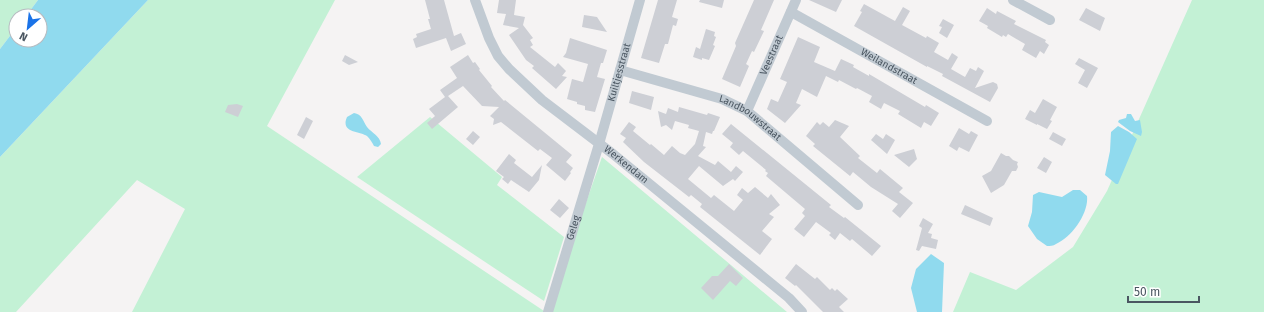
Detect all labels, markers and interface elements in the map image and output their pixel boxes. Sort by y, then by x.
north arrow [8,8,48,48]
text: N [17,29,30,44]
street label: Veestraat [758,33,786,77]
street label: Kuiltjesstraat [605,41,633,103]
street label: Weilandstraat [858,46,920,87]
street label: Landbouwstraat [718,92,784,144]
street label: Werkendam [601,143,651,186]
street label: Geleg [564,213,583,242]
scale bar [1128,278,1199,304]
text: 50 m [1134,285,1160,299]

